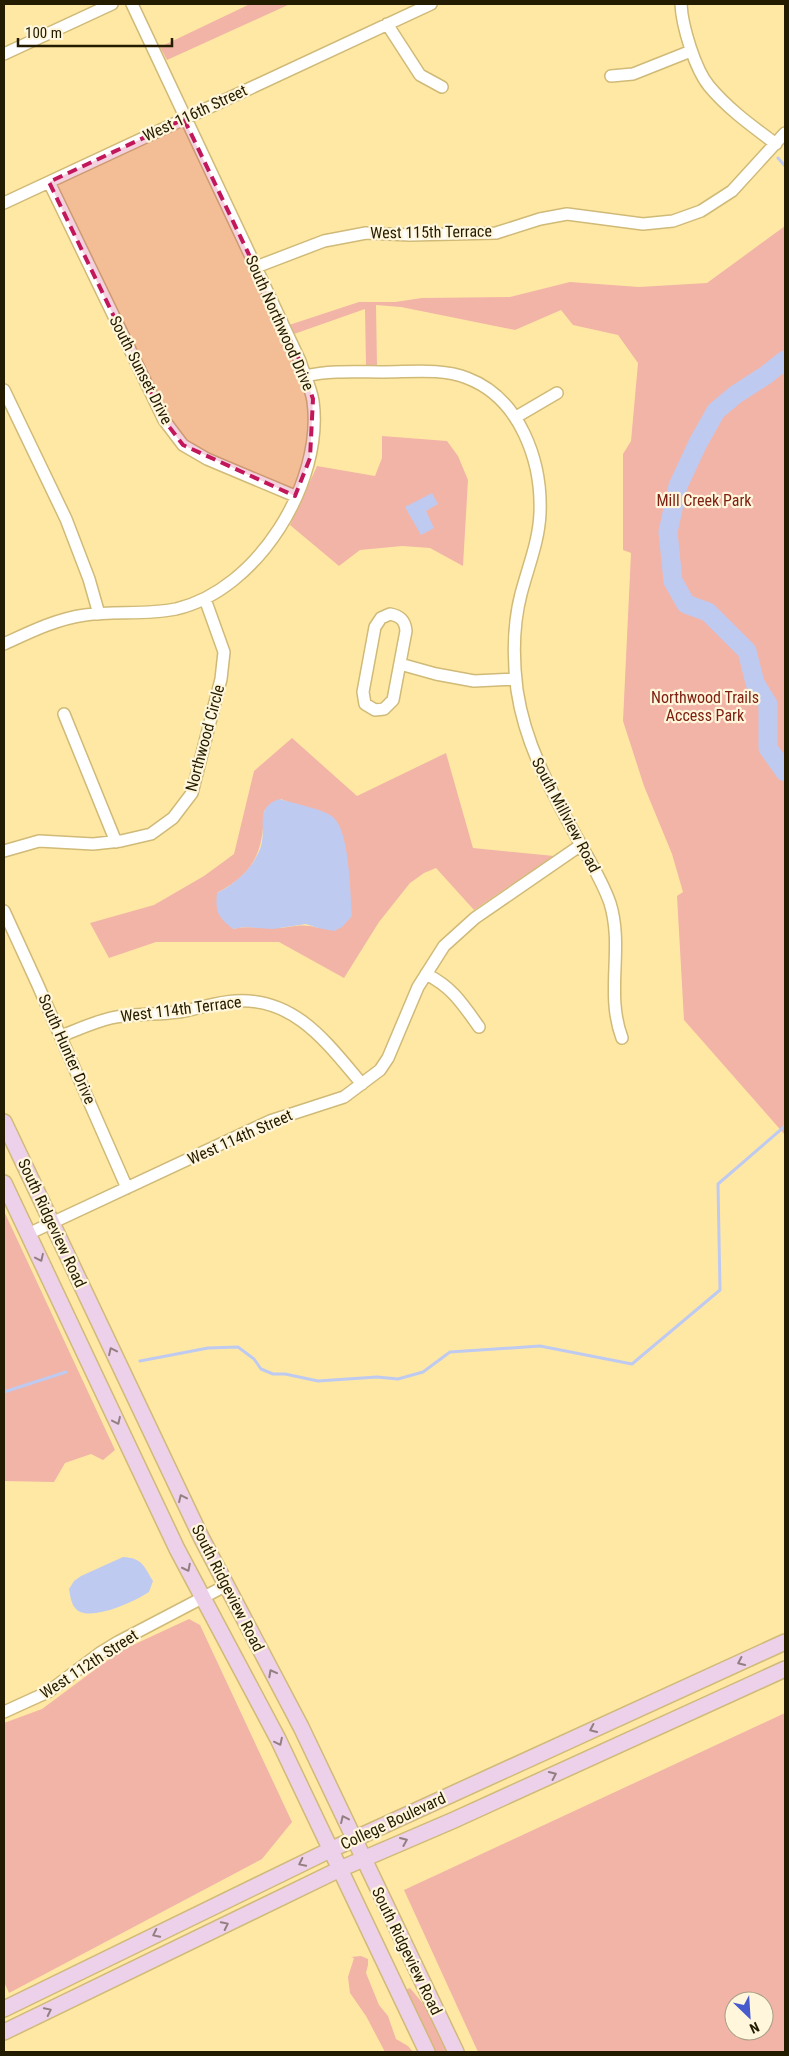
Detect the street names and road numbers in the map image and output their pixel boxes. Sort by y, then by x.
street label: West 116th Street [140,81,250,145]
street label: West 115th Terrace [370,221,492,243]
street label: South Northwood Drive [242,253,318,393]
street label: South Sunset Drive [105,313,177,427]
street label: Northwood Circle [182,683,228,793]
street label: South Millview Road [528,754,604,876]
street label: South Hunter Drive [34,991,100,1107]
street label: West 114th Terrace [119,992,243,1026]
street label: West 114th Street [185,1105,295,1169]
street label: South Ridgeview Road [14,1156,90,1290]
street label: South Ridgeview Road [188,1521,268,1655]
street label: West 112th Street [37,1625,142,1703]
street label: College Boulevard [337,1788,449,1854]
street label: South Ridgeview Road [368,1884,446,2018]

